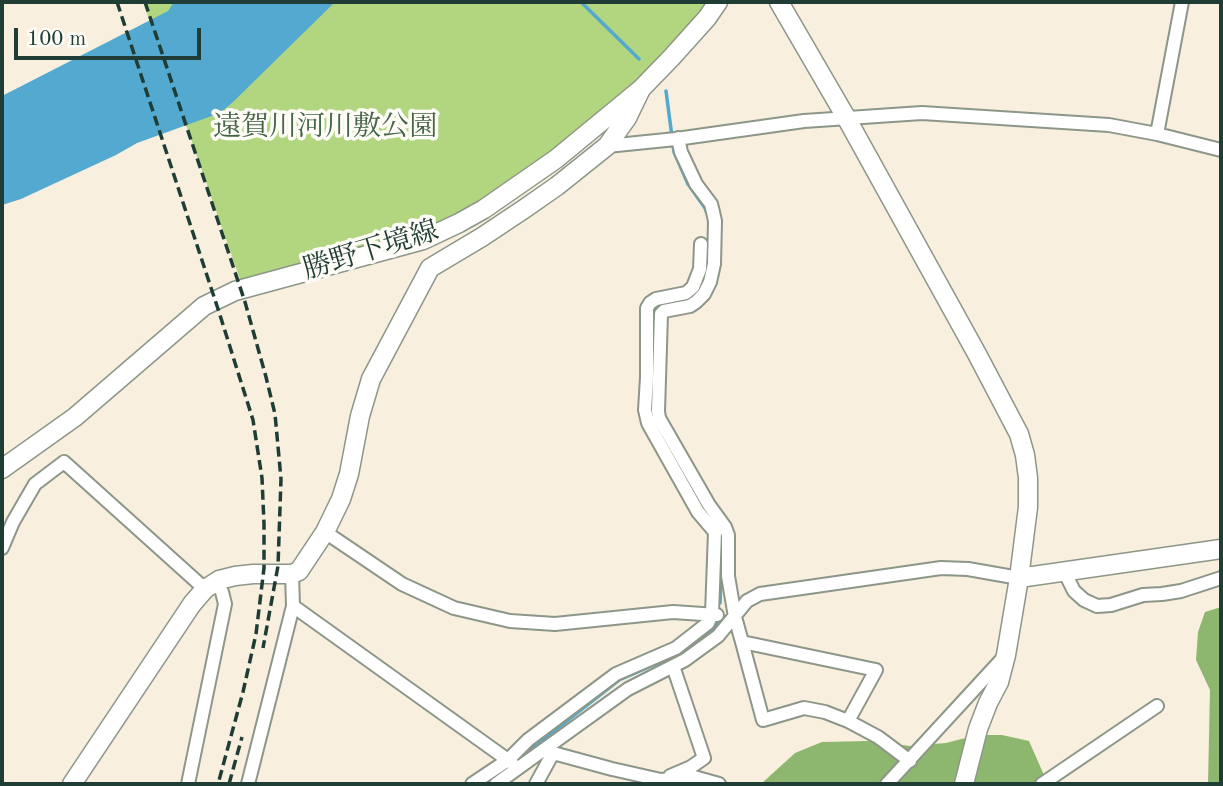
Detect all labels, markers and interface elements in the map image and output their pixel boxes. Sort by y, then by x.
scale bar [18,14,205,58]
text: 100 m [27,29,86,50]
park label: 遠賀川河川敷公園 [213,111,437,145]
street label: 勝野下境線 [299,214,443,288]

